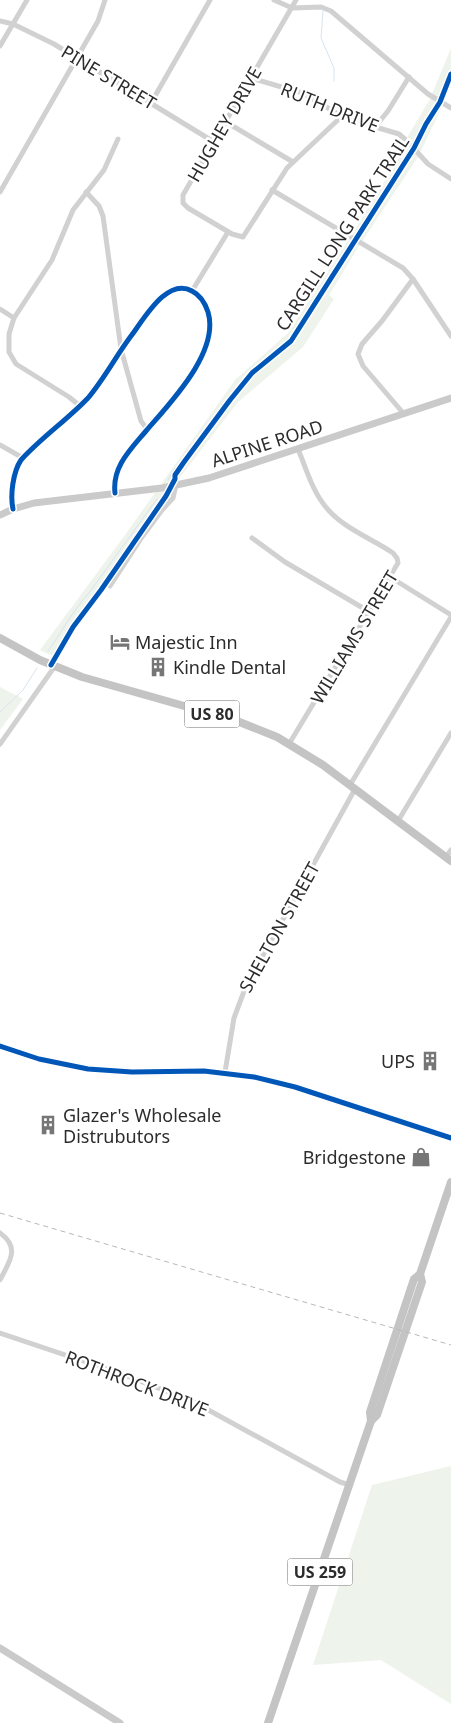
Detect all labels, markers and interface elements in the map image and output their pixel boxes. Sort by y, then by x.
street label: PINE STREET [57,39,161,115]
street label: HUGHEY DRIVE [181,62,267,186]
street label: RUTH DRIVE [277,76,383,138]
street label: CARGILL LONG PARK TRAIL [270,131,414,335]
street label: ALPINE ROAD [208,414,326,472]
street label: WILLIAMS STREET [305,566,403,708]
place label: Majestic Inn [135,630,238,654]
hotel icon: Majestic Inn [109,631,131,653]
place label: Kindle Dental [173,655,286,679]
building icon: Kindle Dental [147,656,169,678]
road number: US 80 [184,701,240,728]
street label: SHELTON STREET [233,858,325,996]
place label: UPS [381,1049,415,1073]
building icon: UPS [419,1050,441,1072]
place label: Glazer's Wholesale Distrubutors [63,1103,222,1148]
building icon: Glazer's Wholesale Distrubutors [37,1114,59,1136]
place label: Bridgestone [303,1145,406,1169]
shop icon: Bridgestone [410,1146,432,1168]
street label: ROTHROCK DRIVE [62,1345,212,1421]
road number: US 259 [288,1558,352,1585]

